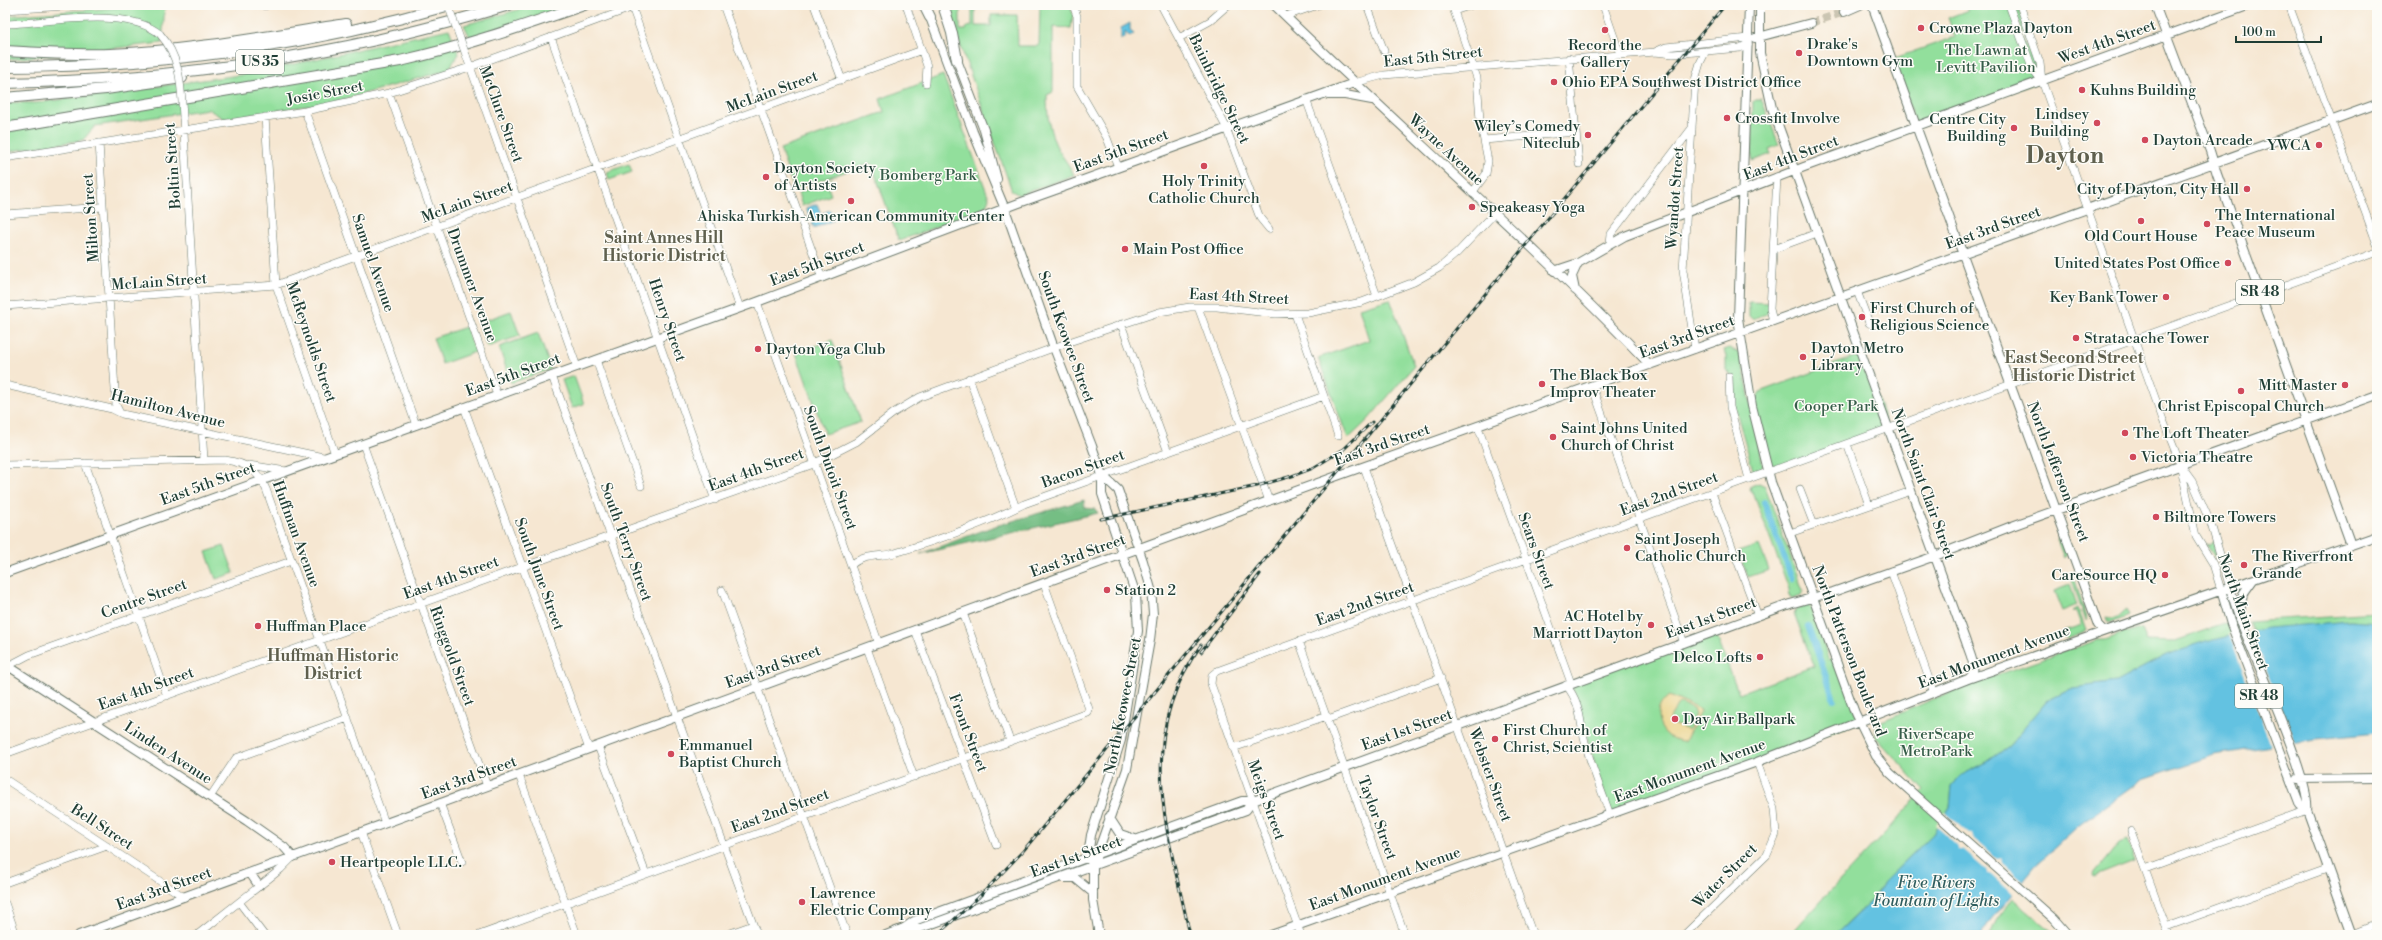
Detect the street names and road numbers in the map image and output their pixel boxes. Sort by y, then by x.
street label: West 4th Street [2055,15,2159,69]
street label: Bainbridge Street [1184,30,1254,148]
street label: East 5th Street [1382,42,1484,72]
road number: US 35 [236,50,284,74]
street label: McClure Street [475,63,528,166]
street label: McLain Street [724,66,821,117]
street label: Josie Street [284,76,366,110]
street label: Wayne Avenue [1404,109,1488,190]
street label: Boltin Street [160,122,186,211]
street label: East 5th Street [1071,125,1172,177]
street label: East 4th Street [1741,131,1842,185]
street label: Wyandot Street [1662,145,1688,251]
street label: Milton Street [78,172,104,263]
street label: McLain Street [419,176,516,227]
street label: East 3rd Street [1943,202,2044,254]
street label: Samuel Avenue [347,211,399,315]
street label: Drummer Avenue [443,225,501,345]
street label: East 5th Street [767,237,868,291]
street label: South Keowee Street [1033,268,1099,406]
street label: McLain Street [110,269,208,295]
street label: Henry Street [644,276,690,365]
street label: McReynolds Street [281,279,341,406]
road number: SR 48 [2236,280,2284,304]
street label: East 4th Street [1188,285,1290,309]
street label: East 3rd Street [1637,311,1738,363]
street label: East 5th Street [463,349,564,401]
street label: Hamilton Avenue [109,386,227,432]
street label: North Jefferson Street [2022,399,2094,546]
street label: South Dutoit Street [799,403,862,533]
street label: North Saint Clair Street [1887,406,1960,563]
street label: East 3rd Street [1332,420,1433,470]
street label: East 4th Street [706,444,807,496]
street label: Bacon Street [1038,445,1128,493]
street label: East 5th Street [158,458,259,510]
street label: East 2nd Street [1617,467,1721,521]
street label: Huffman Avenue [268,478,324,590]
street label: South Terry Street [596,480,657,605]
street label: Sears Street [1513,510,1559,593]
street label: South June Street [510,515,568,634]
street label: East 3rd Street [1028,530,1129,582]
street label: North Main Street [2213,551,2273,673]
street label: East 4th Street [401,552,502,604]
street label: North Patterson Boulevard [1808,563,1891,740]
street label: Centre Street [99,574,190,623]
street label: East 2nd Street [1313,577,1417,631]
street label: East 1st Street [1663,593,1760,643]
street label: Ringgold Street [425,603,479,709]
street label: East Monument Avenue [1916,621,2072,693]
street label: North Keowee Street [1100,635,1146,776]
street label: East 3rd Street [723,641,824,693]
street label: East 4th Street [96,663,197,715]
road number: SR 48 [2235,684,2283,708]
street label: Front Street [944,691,992,776]
street label: East 1st Street [1359,705,1456,755]
street label: Linden Avenue [120,717,216,789]
street label: Webster Street [1464,725,1516,825]
street label: East Monument Avenue [1612,735,1768,807]
street label: East 3rd Street [419,752,520,804]
street label: Meigs Street [1243,757,1290,843]
street label: Taylor Street [1353,774,1401,863]
street label: East 2nd Street [728,784,832,838]
street label: Bell Street [66,799,137,855]
street label: East 1st Street [1028,832,1125,882]
street label: Water Street [1688,839,1762,913]
street label: East Monument Avenue [1307,843,1463,915]
street label: East 3rd Street [114,863,215,915]

